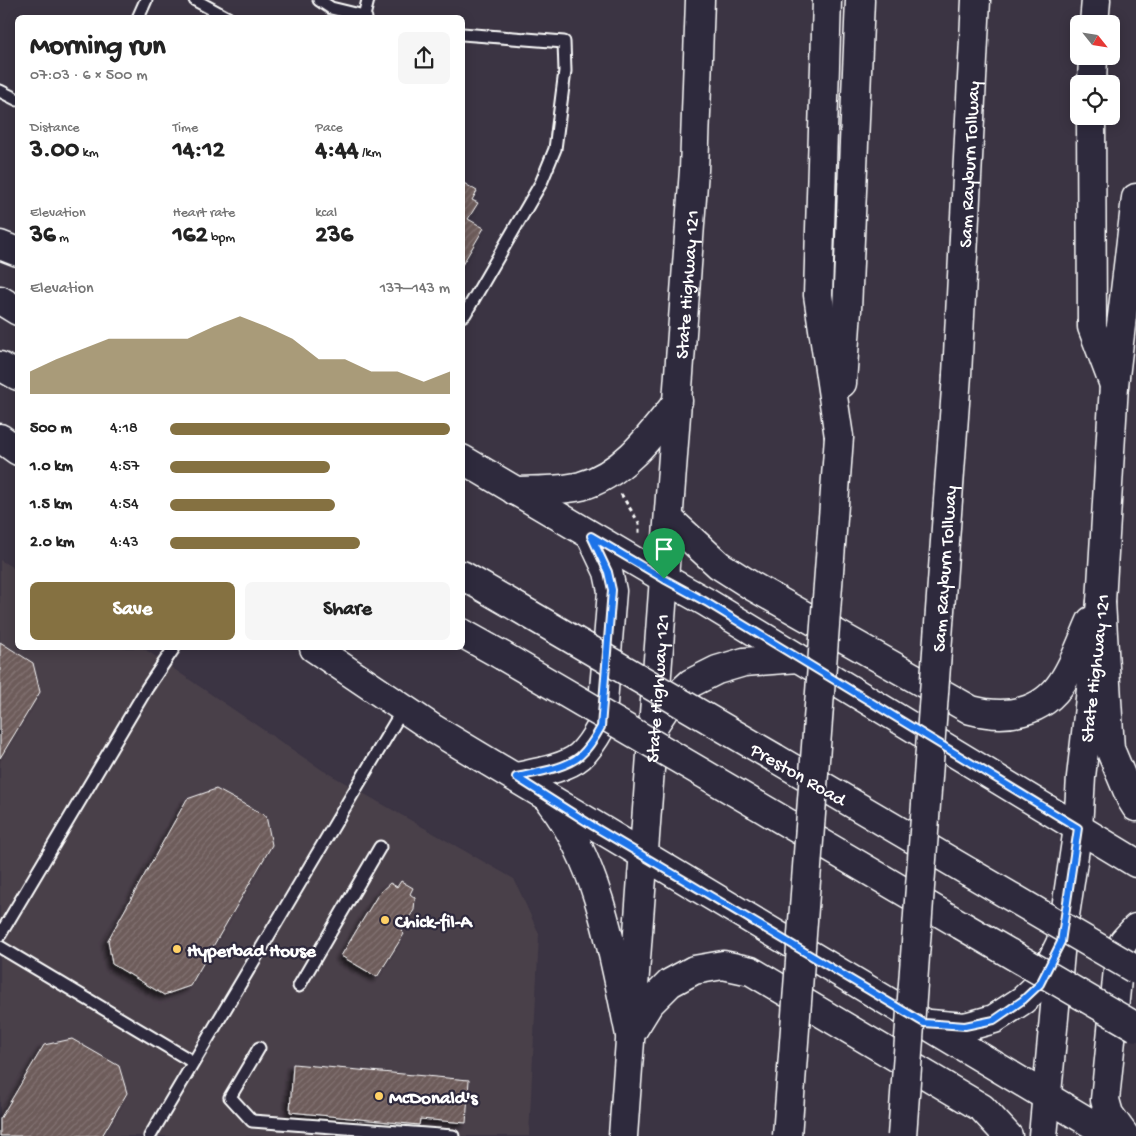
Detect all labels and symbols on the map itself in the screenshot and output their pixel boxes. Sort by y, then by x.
north arrow [1070,15,1120,65]
street label: Sam Rayburn Tollway [955,80,987,248]
street label: State Highway 121 [672,209,706,360]
street label: Sam Rayburn Tollway [929,484,964,653]
pin [643,528,685,579]
street label: State Highway 121 [1077,593,1116,744]
street label: State Highway 121 [642,613,676,764]
street label: Preston Road [744,739,851,814]
place label: Chick-fil-A [394,912,474,935]
marker: Chick-fil-A [379,914,391,926]
place label: Hyperbad House [187,941,317,964]
marker: Hyperbad House [171,943,183,955]
place label: McDonald's [389,1088,479,1111]
marker: McDonald's [373,1090,385,1102]

